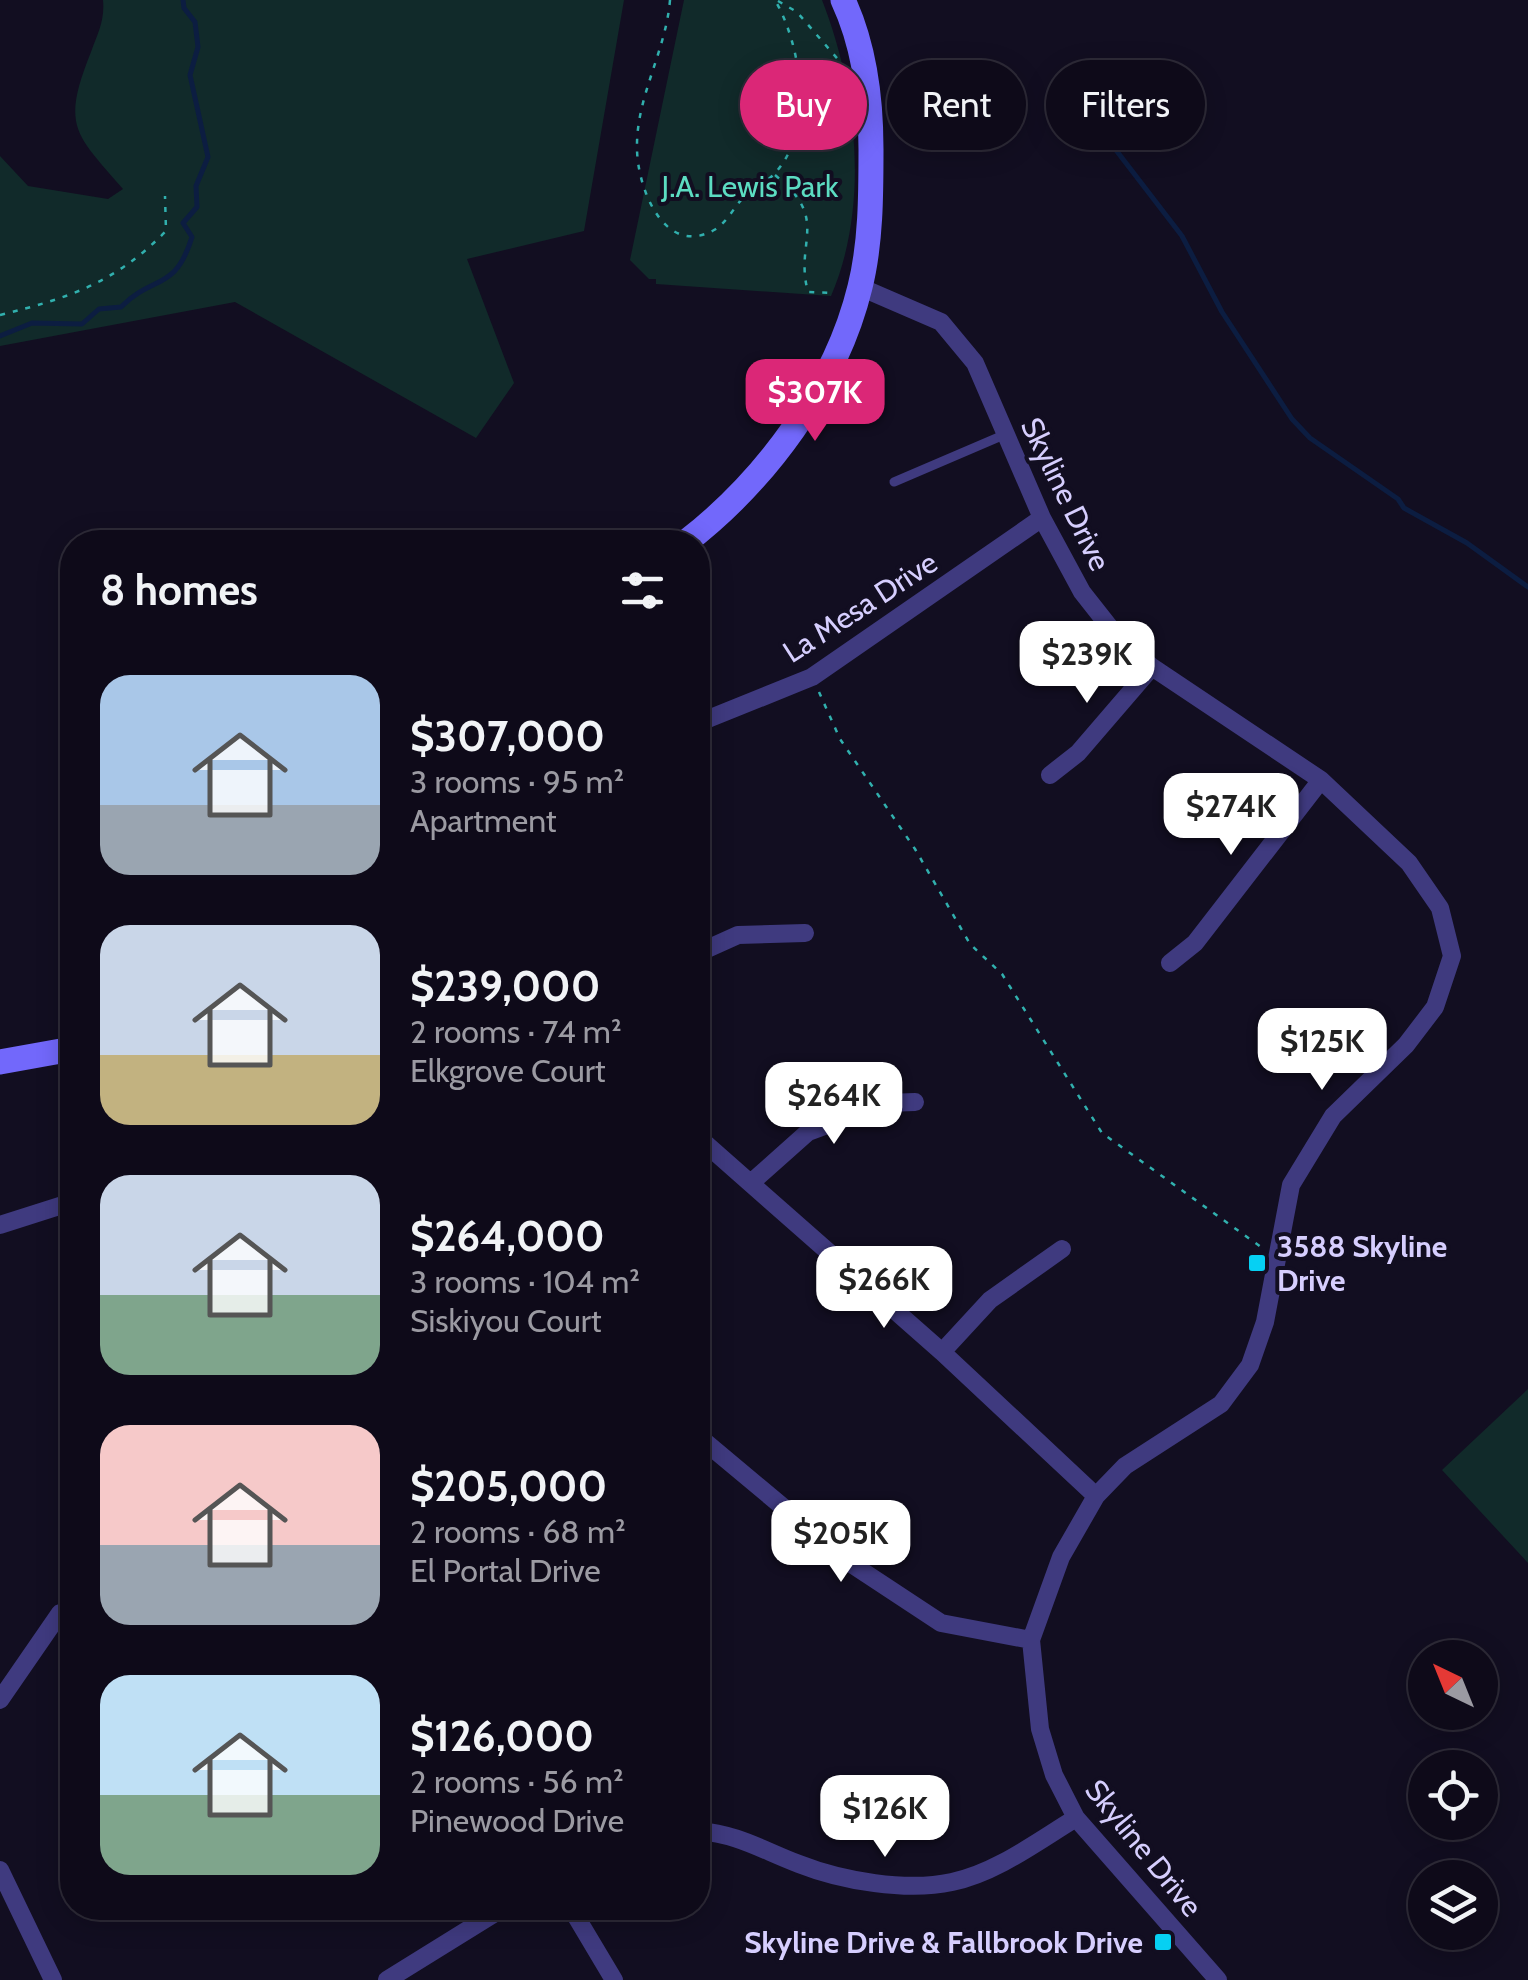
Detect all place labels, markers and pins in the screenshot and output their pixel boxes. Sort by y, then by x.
pin: $307K [745,359,885,444]
pin: $239K [1017,621,1157,706]
pin: $274K [1161,773,1301,858]
pin: $125K [1252,1008,1392,1093]
pin: $264K [764,1062,904,1147]
place label: 3588 Skyline Drive [1277,1228,1447,1299]
pin: $266K [814,1246,954,1331]
marker: 3588 Skyline Drive [1246,1252,1268,1274]
pin: $205K [771,1500,911,1585]
pin: $126K [815,1775,955,1860]
place label: Skyline Drive & Fallbrook Drive [744,1924,1143,1961]
marker: Skyline Drive & Fallbrook Drive [1152,1931,1174,1953]

